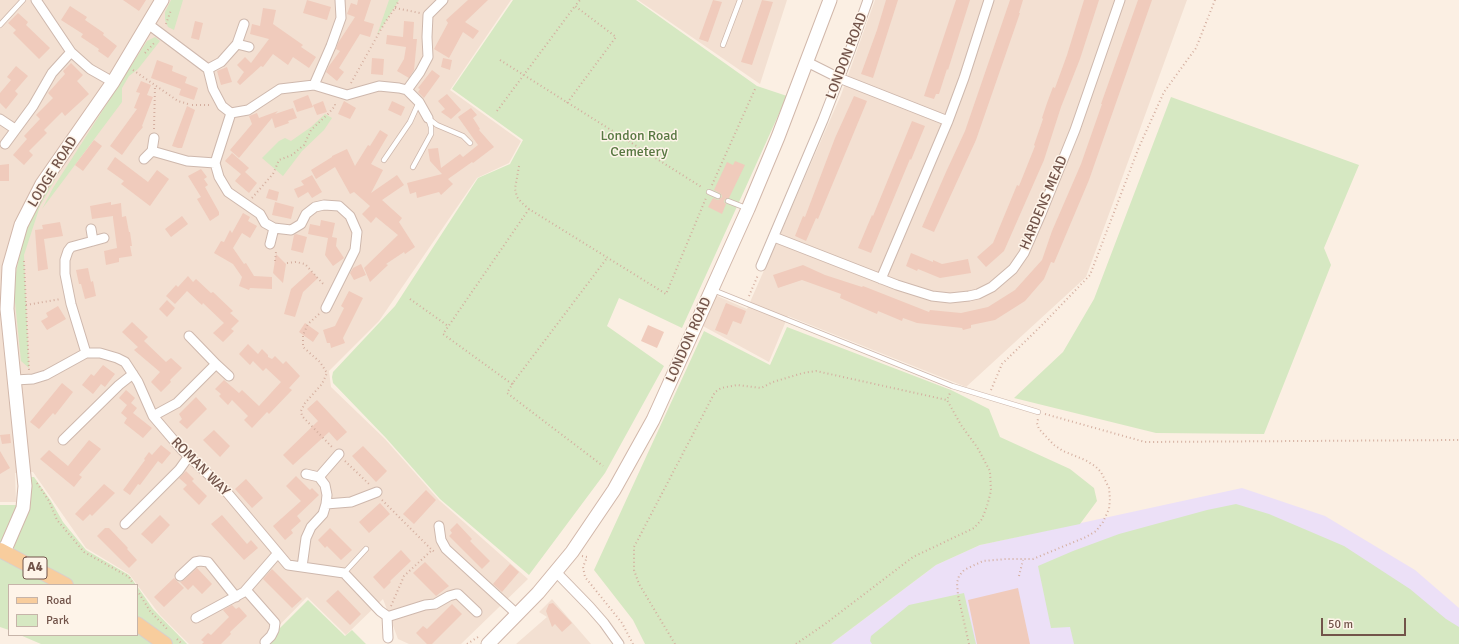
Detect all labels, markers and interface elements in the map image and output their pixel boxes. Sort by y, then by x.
street label: LONDON ROAD [823,10,871,102]
park label: London Road Cemetery [600,128,678,160]
street label: LODGE ROAD [25,134,81,210]
street label: HARDENS MEAD [1017,153,1071,253]
street label: LONDON ROAD [663,295,715,385]
street label: ROMAN WAY [167,434,233,500]
road number: A4 [23,557,47,579]
legend [8,584,138,636]
text: Road [46,593,72,608]
scale bar [1323,610,1408,636]
text: Park [46,613,69,628]
text: 50 m [1328,617,1353,632]

